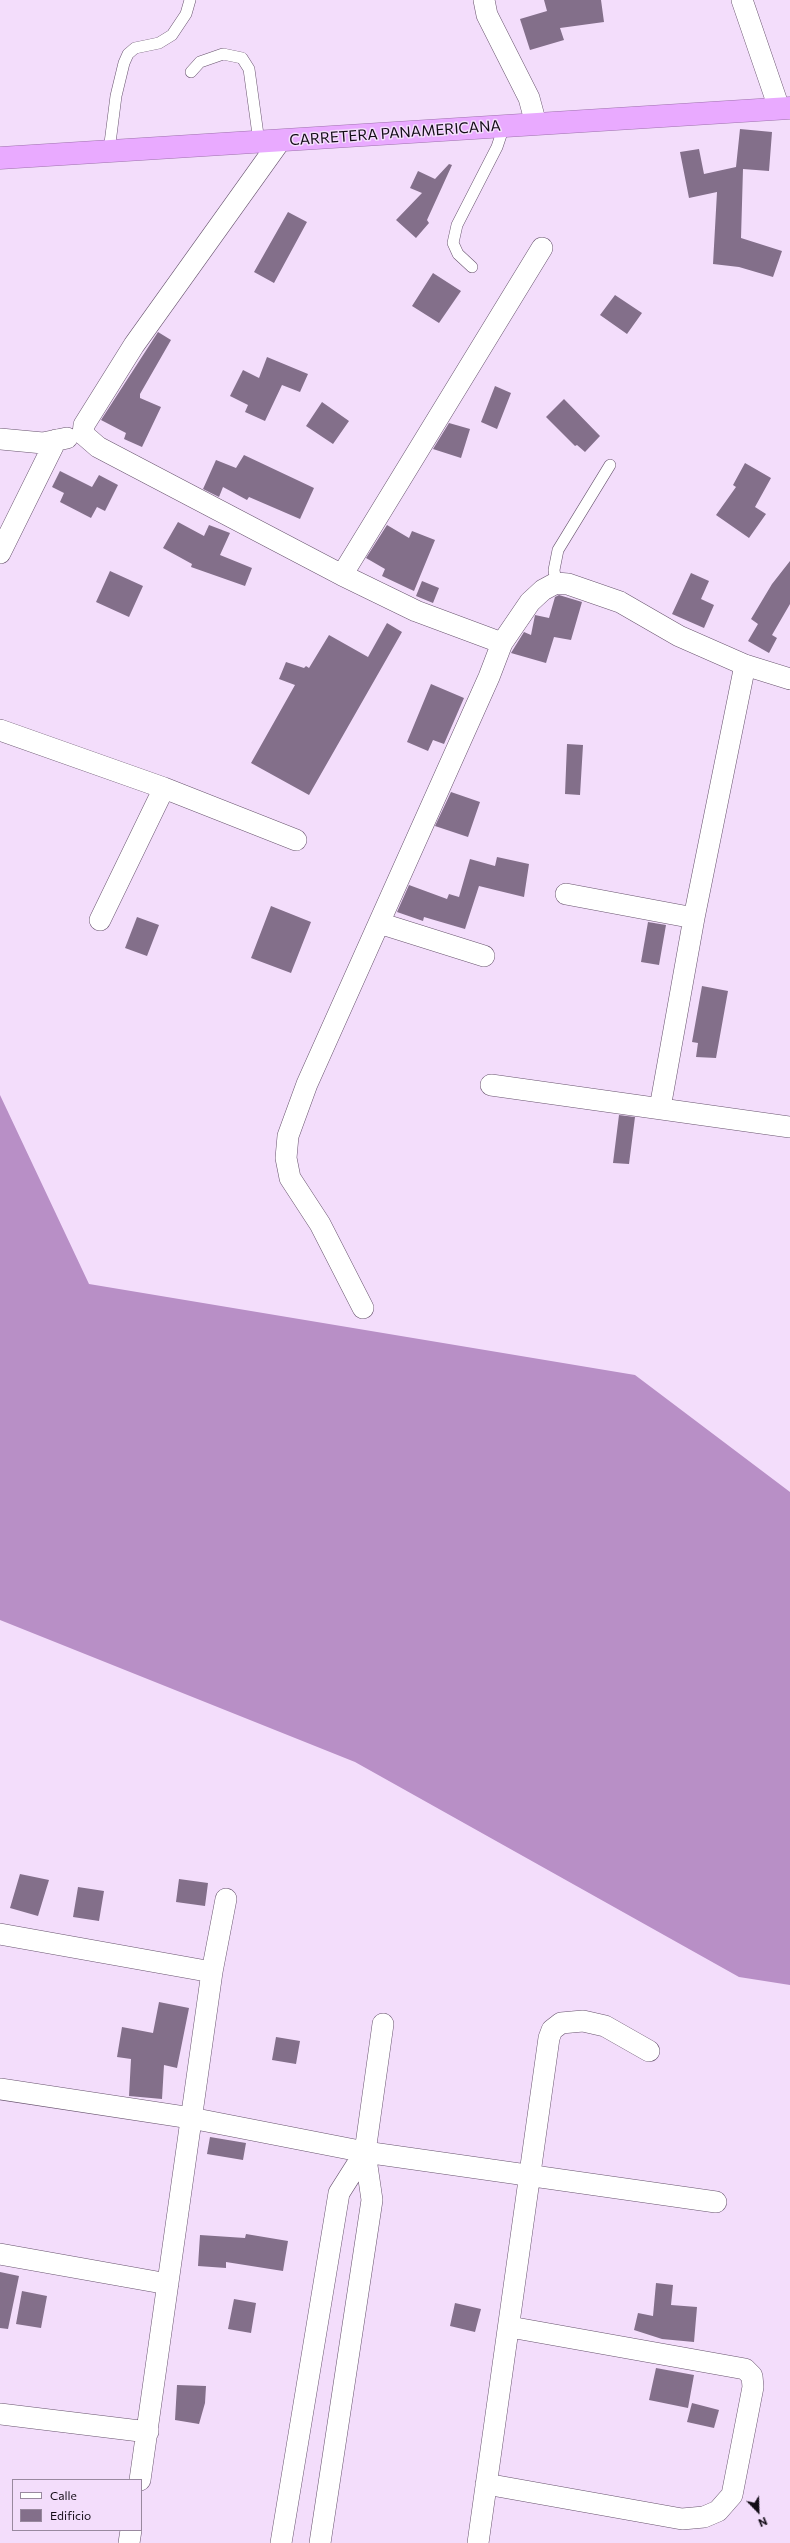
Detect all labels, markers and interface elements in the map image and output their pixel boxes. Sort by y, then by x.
street label: CARRETERA PANAMERICANA [289,117,501,149]
legend [12,2479,142,2531]
text: Calle [50,2488,77,2502]
north arrow [738,2491,778,2531]
text: Edificio [50,2508,91,2522]
text: N [757,2515,769,2530]

